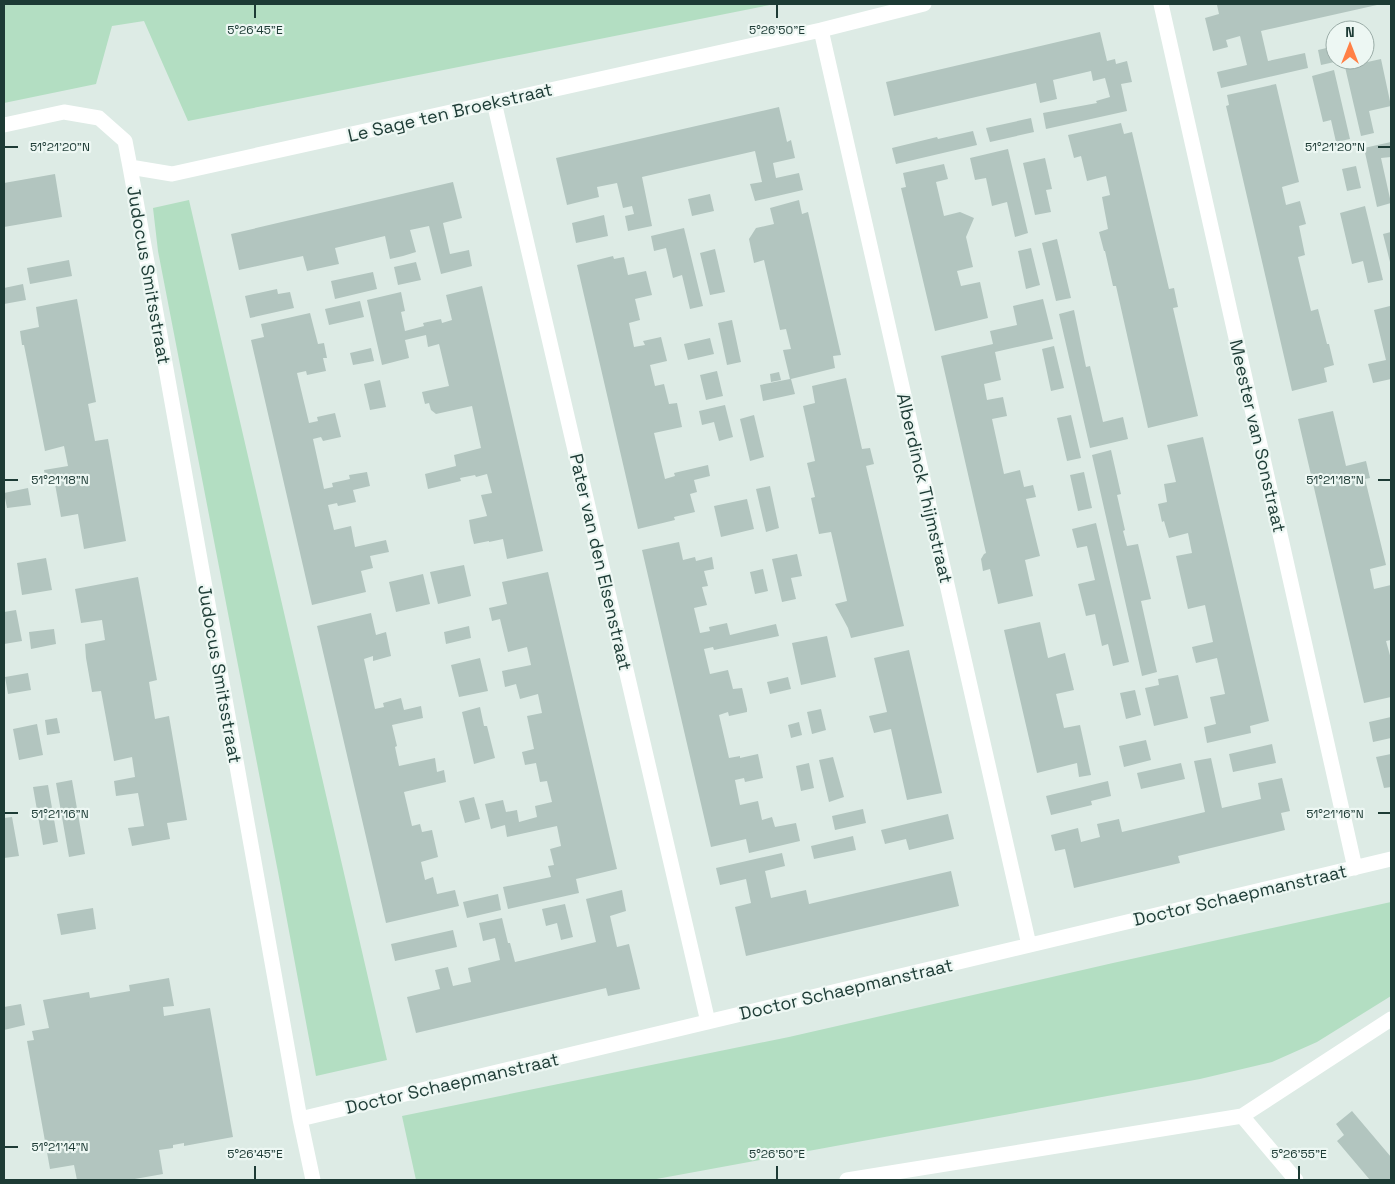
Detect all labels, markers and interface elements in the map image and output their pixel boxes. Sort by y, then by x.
north arrow [1325,20,1375,70]
text: 5°26'45"E [227,22,283,38]
text: 5°26'50"E [749,22,805,38]
text: N [1345,23,1355,41]
street label: Le Sage ten Broekstraat [345,77,555,147]
text: 51°21'20"N [30,139,90,155]
text: 51°21'20"N [1305,139,1365,155]
street label: Judocus Smitsstraat [122,184,176,366]
street label: Meester van Sonstraat [1225,337,1291,535]
street label: Alberdinck Thijmstraat [892,391,958,585]
street label: Pater van den Elsenstraat [565,451,637,673]
text: 51°21'18"N [31,472,89,488]
text: 51°21'18"N [1306,472,1364,488]
street label: Judocus Smitsstraat [193,583,247,765]
text: 51°21'16"N [31,806,89,822]
text: 51°21'16"N [1306,806,1364,822]
street label: Doctor Schaepmanstraat [1131,859,1349,931]
street label: Doctor Schaepmanstraat [737,953,955,1025]
street label: Doctor Schaepmanstraat [343,1047,561,1119]
text: 51°21'14"N [31,1139,89,1155]
text: 5°26'45"E [227,1146,283,1162]
text: 5°26'50"E [749,1146,805,1162]
text: 5°26'55"E [1271,1146,1327,1162]

